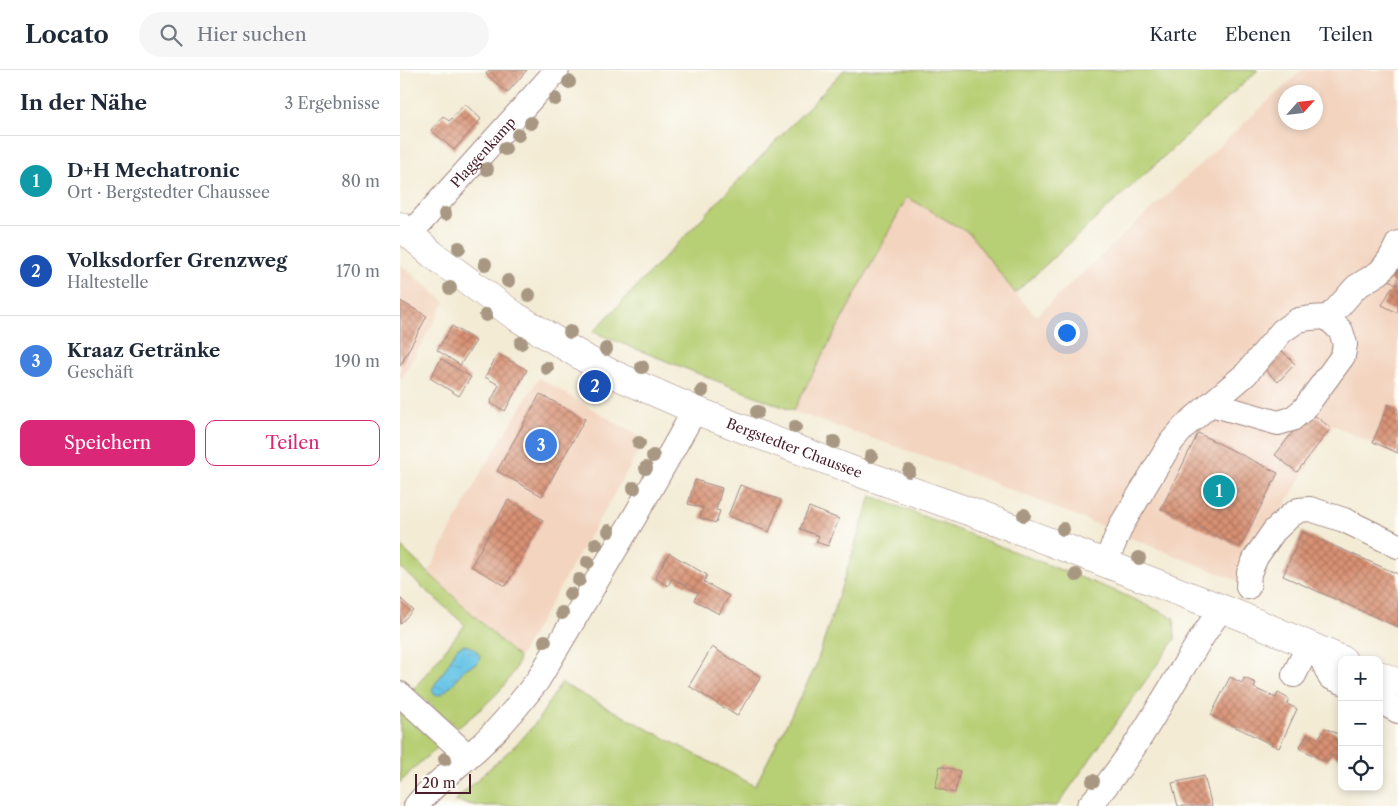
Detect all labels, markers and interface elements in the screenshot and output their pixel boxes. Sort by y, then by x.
search box [139,12,489,57]
text: Locato [25,20,109,49]
icon: search [157,21,185,49]
text: Hier suchen [197,23,307,46]
text: Karte [1149,24,1197,46]
text: Ebenen [1225,24,1291,46]
text: Teilen [1319,24,1373,46]
north arrow [1278,85,1323,130]
text: In der Nähe [20,90,147,115]
text: 3 Ergebnisse [284,93,380,113]
street label: Plaggenkamp [447,113,520,192]
text: D+H Mechatronic [67,159,240,182]
text: 1 [32,171,40,191]
text: 80 m [341,171,380,191]
text: Ort · Bergstedter Chaussee [67,182,270,202]
text: Volksdorfer Grenzweg [67,249,287,272]
text: 2 [31,261,41,281]
text: 170 m [336,261,380,281]
text: Haltestelle [67,272,148,292]
your location [1054,320,1080,346]
text: Kraaz Getränke [67,339,220,362]
text: 3 [31,351,41,371]
text: 190 m [335,351,380,371]
text: Geschäft [67,362,134,382]
pin: 2 [579,367,611,405]
street label: Bergstedter Chaussee [724,414,865,482]
button: Speichern [20,420,195,466]
button: Teilen [205,420,380,466]
pin: 3 [525,426,557,464]
pin: 1 [1203,472,1235,510]
map controls [1338,656,1383,791]
button: + [1338,656,1383,701]
button: − [1338,701,1383,746]
button: locate [1338,746,1383,791]
scale bar [415,771,471,794]
text: 20 m [422,774,456,792]

